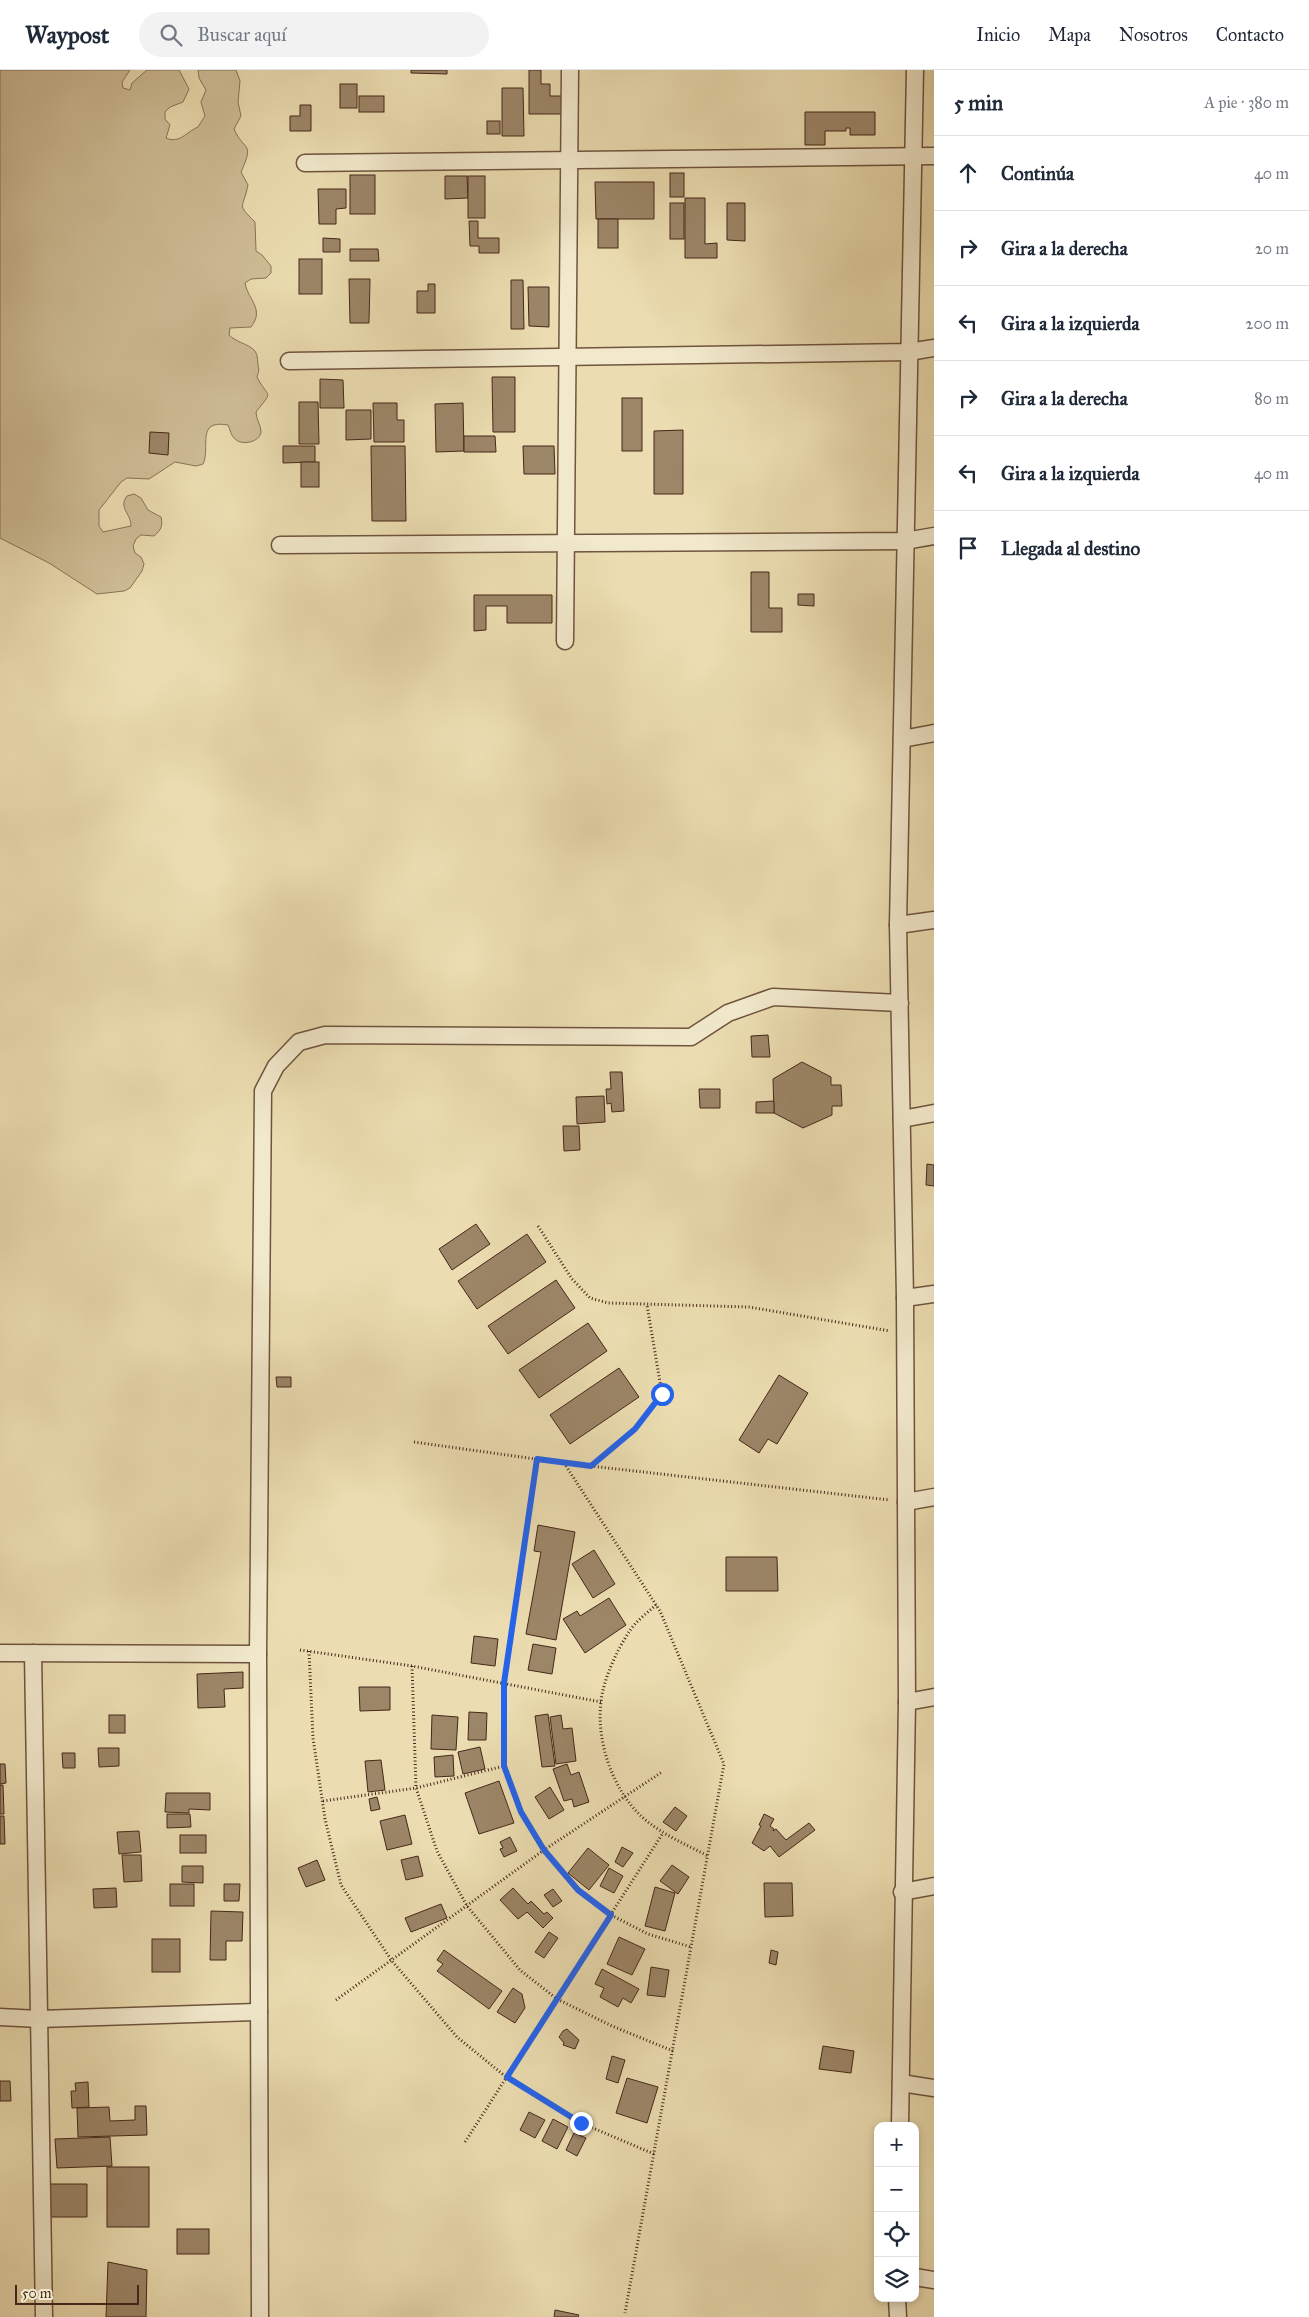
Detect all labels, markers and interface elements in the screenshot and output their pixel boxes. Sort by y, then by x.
search box [139,12,489,57]
text: Waypost [25,20,109,50]
icon: search [157,21,185,49]
text: Buscar aquí [197,23,287,46]
text: Inicio [976,24,1020,46]
text: Mapa [1048,24,1091,46]
text: Nosotros [1119,24,1188,46]
text: Contacto [1216,24,1284,46]
text: 5 min [954,90,1003,116]
text: A pie · 380 m [1204,93,1289,112]
icon: ahead [954,159,982,187]
text: Continúa [1001,162,1074,185]
text: 40 m [1254,164,1289,183]
icon: right [954,234,982,262]
text: Gira a la derecha [1001,237,1128,260]
text: 20 m [1255,239,1289,258]
icon: left [954,309,982,337]
text: Gira a la izquierda [1001,312,1140,335]
text: 200 m [1246,314,1289,333]
icon: right [954,384,982,412]
text: Gira a la derecha [1001,387,1128,410]
text: 80 m [1254,389,1289,408]
icon: left [954,459,982,487]
text: Gira a la izquierda [1001,462,1140,485]
text: 40 m [1254,464,1289,483]
icon: arrive [954,534,982,562]
text: Llegada al destino [1001,537,1140,560]
route start [651,1383,674,1406]
route end [570,2112,593,2135]
map controls [874,2122,919,2302]
button: + [874,2122,919,2167]
button: − [874,2167,919,2212]
button: locate [874,2212,919,2257]
button: layers [874,2257,919,2302]
scale bar [15,2282,139,2305]
text: 50 m [22,2285,51,2302]

